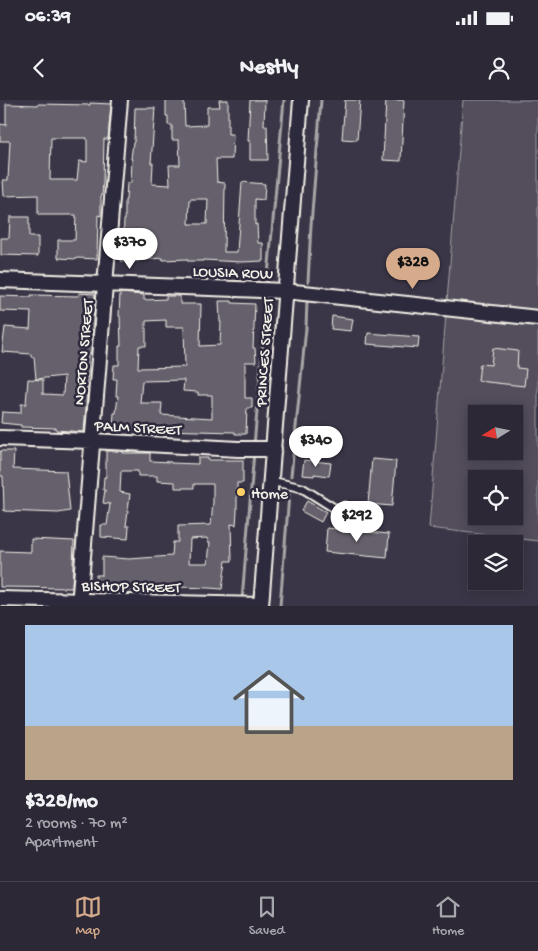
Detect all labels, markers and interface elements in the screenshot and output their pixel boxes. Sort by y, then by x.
text: 06:39 [25,6,71,29]
icon: back [25,54,53,82]
icon: person [485,54,513,82]
text: Nestly [240,55,298,81]
pin: $370 [100,228,160,270]
text: $370 [114,234,146,253]
pin: $328 [383,248,443,290]
text: $328 [397,254,429,273]
street label: LOUSIA ROW [192,264,274,285]
street label: PRINCES STREET [253,296,280,408]
street label: NORTON STREET [71,298,100,406]
north arrow [468,405,522,460]
map controls [468,405,523,590]
street label: PALM STREET [93,418,183,441]
pin: $340 [286,426,346,468]
text: $340 [300,432,332,451]
button: locate [468,470,523,525]
marker: Home [235,486,247,498]
place label: Home [251,486,289,505]
pin: $292 [327,500,387,543]
text: $292 [342,507,372,526]
button: layers [468,535,523,590]
street label: BISHOP STREET [80,578,181,599]
icon: home [224,657,314,747]
text: $328/mo [25,790,98,815]
text: 2 rooms · 70 m² [25,815,128,834]
text: Apartment [25,834,97,853]
tab: Map [74,893,102,940]
tab: Saved [249,893,285,940]
tab: Home [432,893,464,940]

